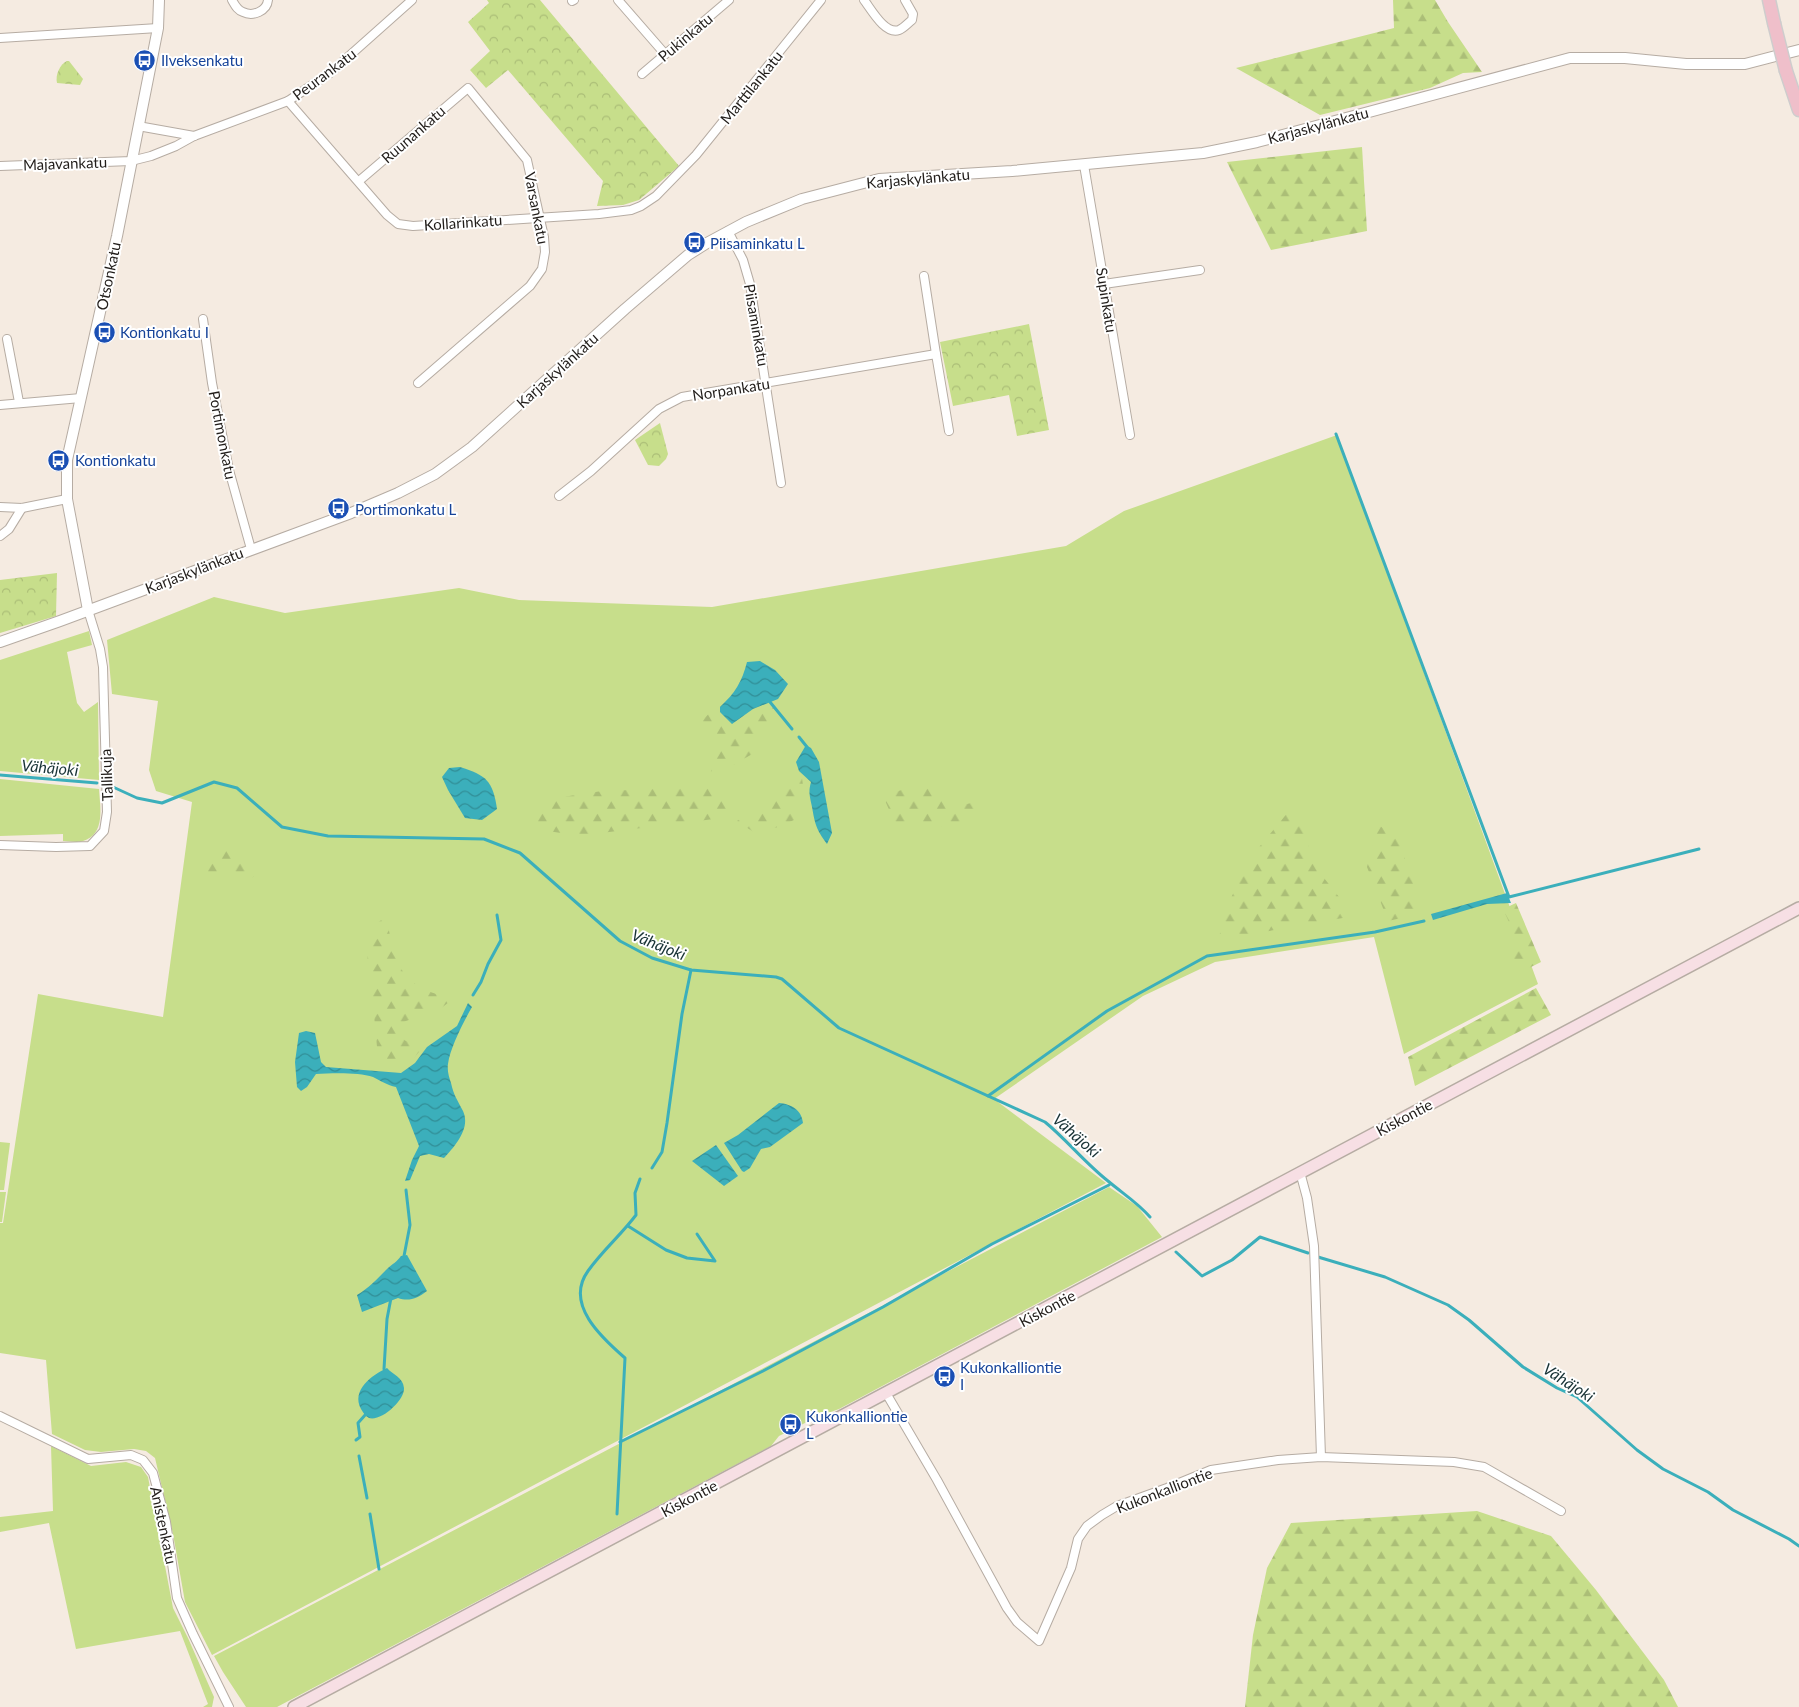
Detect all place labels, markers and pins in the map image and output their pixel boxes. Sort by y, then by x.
bus stop icon: Ilveksenkatu [133,48,157,72]
place label: Ilveksenkatu [161,51,243,69]
bus stop icon: Piisaminkatu L [682,231,706,255]
place label: Piisaminkatu L [710,234,805,252]
bus stop icon: Kontionkatu I [92,320,116,344]
place label: Kontionkatu I [120,323,209,341]
bus stop icon: Kontionkatu [47,448,71,472]
place label: Kontionkatu [75,451,156,469]
bus stop icon: Portimonkatu L [327,497,351,521]
place label: Portimonkatu L [355,500,457,518]
place label: Kukonkalliontie I [960,1358,1062,1393]
bus stop icon: Kukonkalliontie I [932,1364,956,1388]
place label: Kukonkalliontie L [806,1407,908,1442]
bus stop icon: Kukonkalliontie L [778,1413,802,1437]

